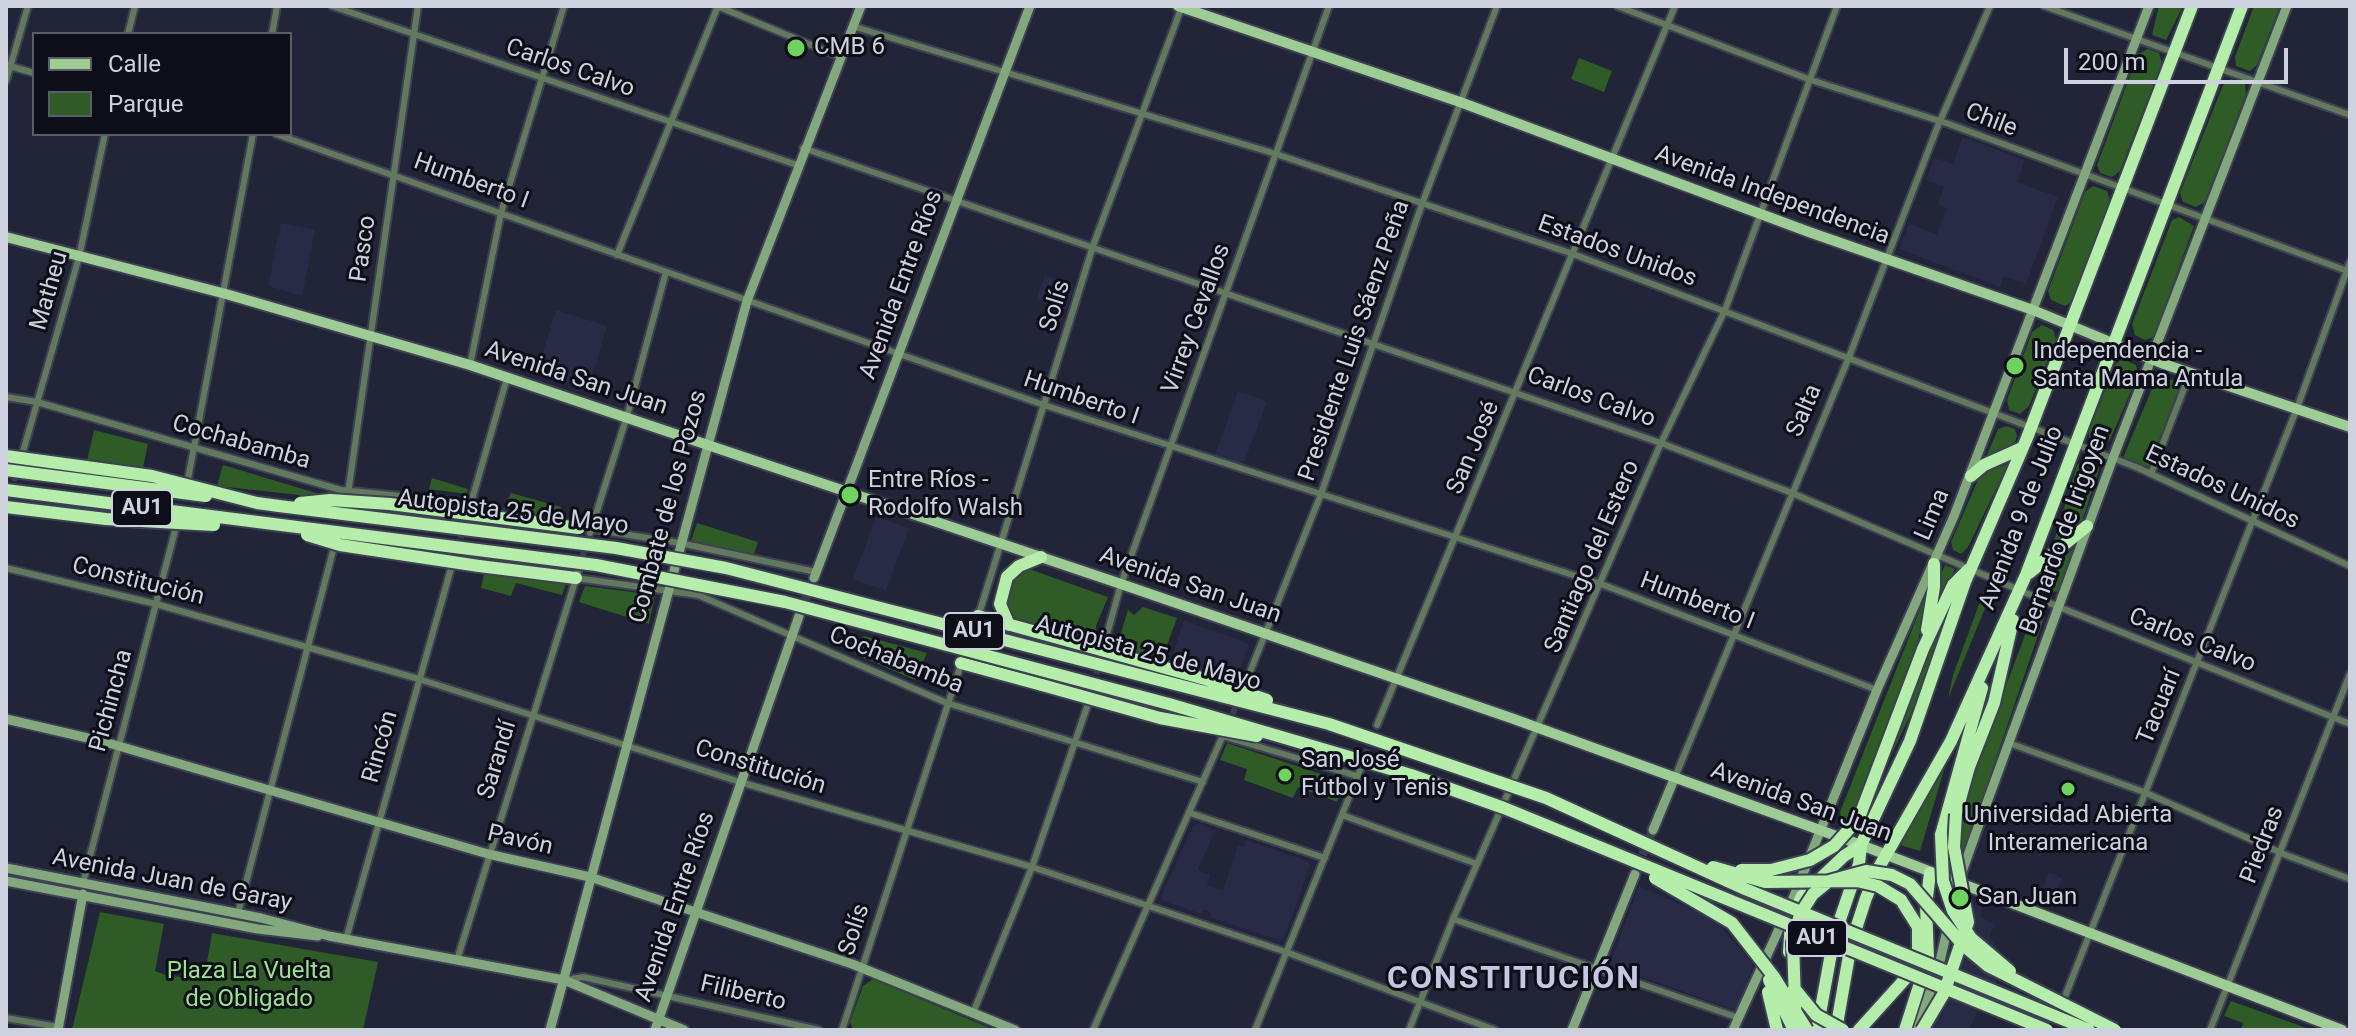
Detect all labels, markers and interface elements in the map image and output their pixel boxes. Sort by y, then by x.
legend [32,32,292,136]
scale bar [2068,32,2292,82]
street label: Carlos Calvo [502,34,638,104]
place label: CMB 6 [814,34,885,62]
marker: CMB 6 [785,37,807,59]
text: 200 m [2078,48,2145,76]
text: Calle [108,50,161,78]
text: Parque [108,90,184,118]
street label: Chile [1961,98,2021,144]
street label: Avenida Independencia [1651,140,1893,252]
street label: Humberto I [410,148,532,216]
street label: Avenida Entre Ríos [854,187,950,383]
street label: Presidente Luis Sáenz Peña [1293,197,1417,485]
street label: Estados Unidos [1534,210,1700,294]
street label: Pasco [345,214,383,284]
street label: Virrey Cevallos [1157,240,1237,398]
street label: Matheu [25,248,75,334]
street label: Solís [1035,277,1077,335]
street label: Avenida San Juan [481,336,671,422]
place label: Independencia - Santa Mama Antula [2033,338,2243,394]
marker: Independencia - Santa Mama Antula [2004,355,2026,377]
street label: Carlos Calvo [1523,361,1659,435]
street label: Humberto I [1020,366,1142,432]
street label: Salta [1781,380,1829,442]
street label: Combate de los Pozos [624,387,714,627]
street label: San José [1441,397,1507,499]
street label: Cochabamba [169,410,313,476]
street label: Avenida 9 de Julio [1974,422,2070,614]
street label: Bernardo de Irigoyen [2015,422,2117,638]
street label: Estados Unidos [2140,440,2304,536]
street label: Santiago del Estero [1539,456,1647,658]
place label: Entre Ríos - Rodolfo Walsh [868,467,1023,523]
marker: Entre Ríos - Rodolfo Walsh [839,484,861,506]
street label: Autopista 25 de Mayo [396,485,630,541]
street label: Lima [1909,485,1957,545]
road number: AU1 [112,490,172,526]
street label: Avenida San Juan [1095,541,1285,631]
street label: Constitución [69,552,207,612]
street label: Humberto I [1636,567,1758,637]
street label: Carlos Calvo [2124,602,2260,680]
street label: Autopista 25 de Mayo [1032,610,1264,698]
road number: AU1 [944,613,1004,649]
street label: Cochabamba [825,621,967,701]
street label: Pichincha [85,647,139,755]
street label: Tacuarí [2132,665,2188,749]
street label: Rincón [357,708,405,786]
street label: Sarandí [472,717,524,803]
street label: Constitución [691,734,829,802]
place label: San José Fútbol y Tenis [1301,747,1449,803]
street label: Avenida San Juan [1707,757,1895,849]
marker: San José Fútbol y Tenis [1276,766,1294,784]
marker: Universidad Abierta Interamericana [2059,780,2077,798]
place label: Universidad Abierta Interamericana [1964,802,2172,858]
street label: Piedras [2235,802,2291,888]
street label: Avenida Entre Ríos [630,808,722,1006]
street label: Pavón [484,820,556,862]
street label: Avenida Juan de Garay [50,844,294,918]
place label: San Juan [1978,884,2077,912]
marker: San Juan [1949,887,1971,909]
street label: Solís [833,901,877,959]
road number: AU1 [1787,920,1847,956]
park label: Plaza La Vuelta de Obligado [167,958,331,1014]
district label: CONSTITUCIÓN [1387,961,1641,999]
street label: Filiberto [697,970,789,1018]

